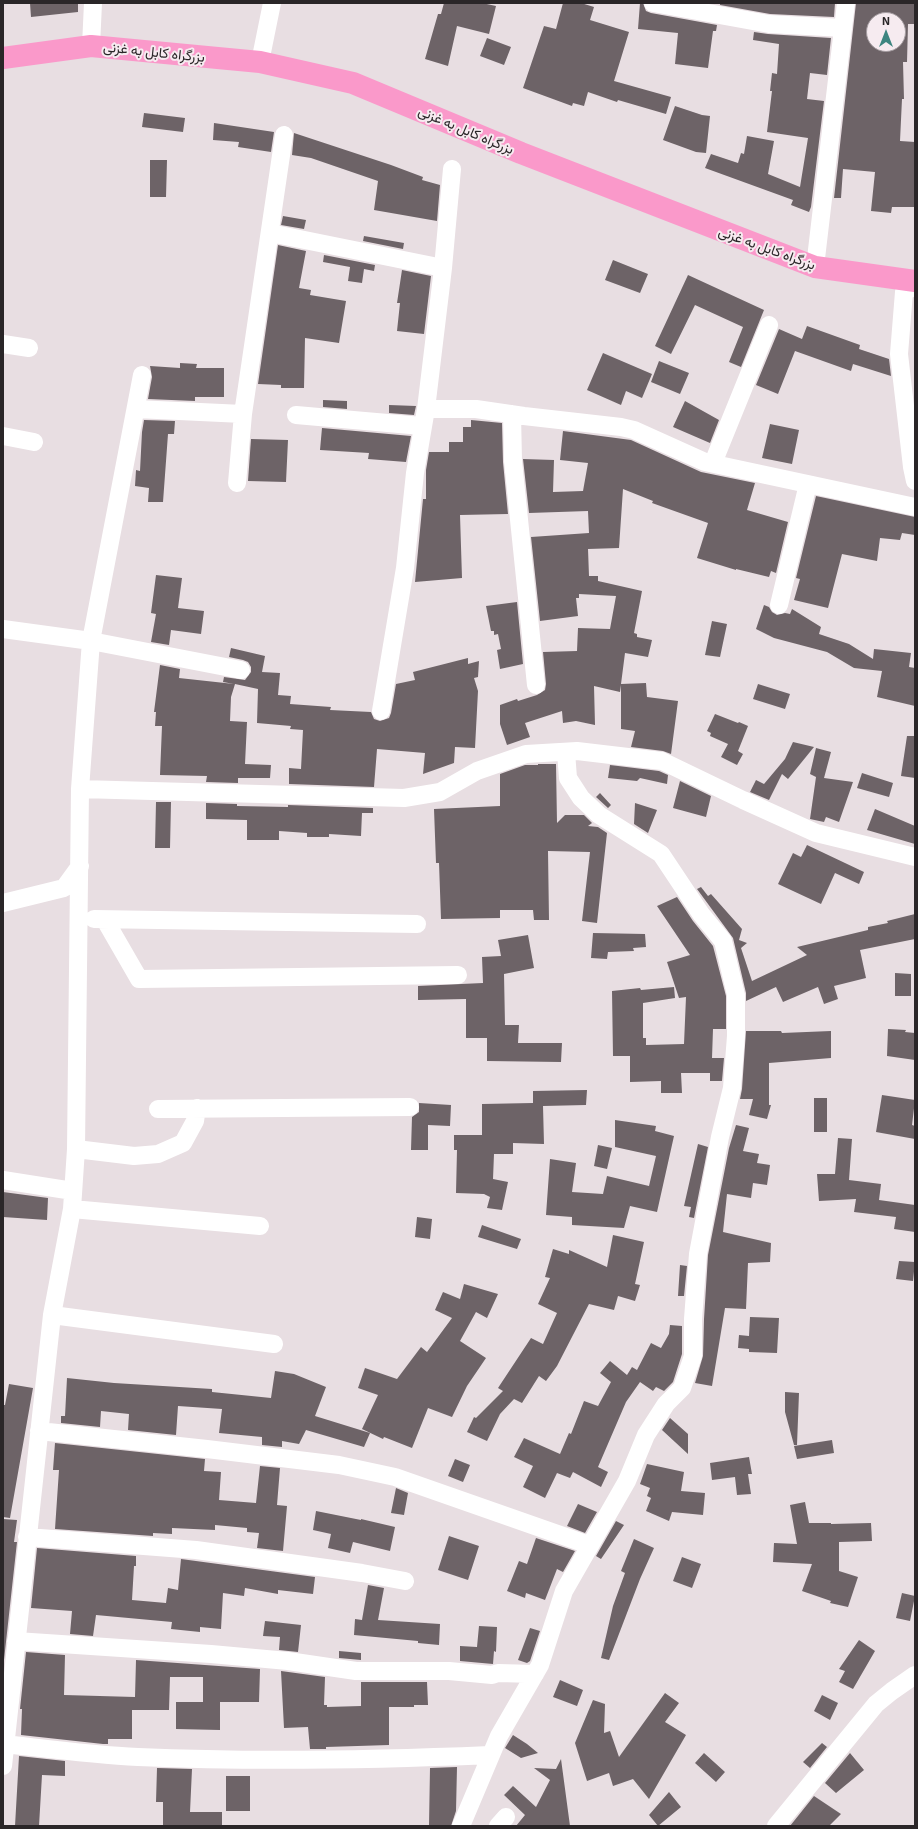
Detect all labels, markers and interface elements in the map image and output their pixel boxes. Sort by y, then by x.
north arrow [866,12,906,52]
text: N [882,14,890,27]
street label: بزرگراه کابل به غزنی [102,38,206,66]
street label: بزرگراه کابل به غزنی [416,102,516,158]
street label: بزرگراه کابل به غزنی [716,223,818,273]

